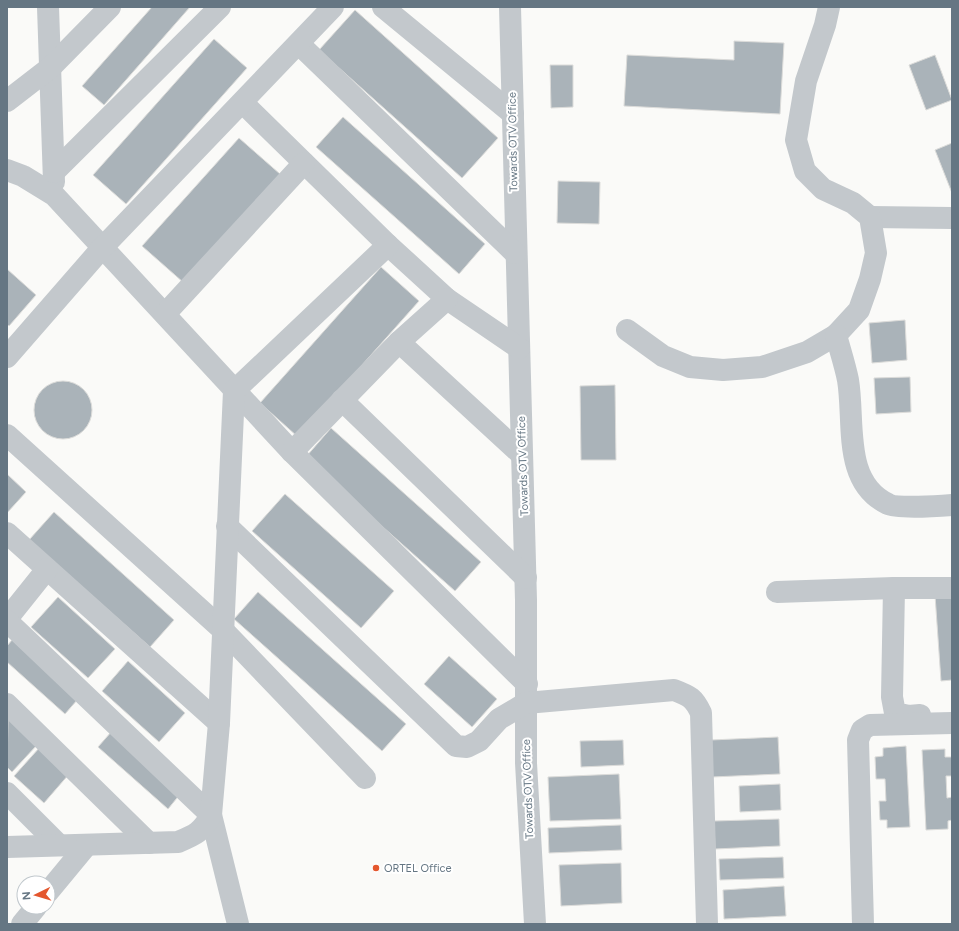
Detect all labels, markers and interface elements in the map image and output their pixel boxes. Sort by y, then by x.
street label: Towards OTV Office [506,92,520,192]
street label: Towards OTV Office [515,416,531,516]
street label: Towards OTV Office [520,739,536,839]
place label: ORTEL Office [384,862,452,875]
marker: ORTEL Office [371,863,381,873]
north arrow [16,875,56,915]
text: N [20,891,33,901]

